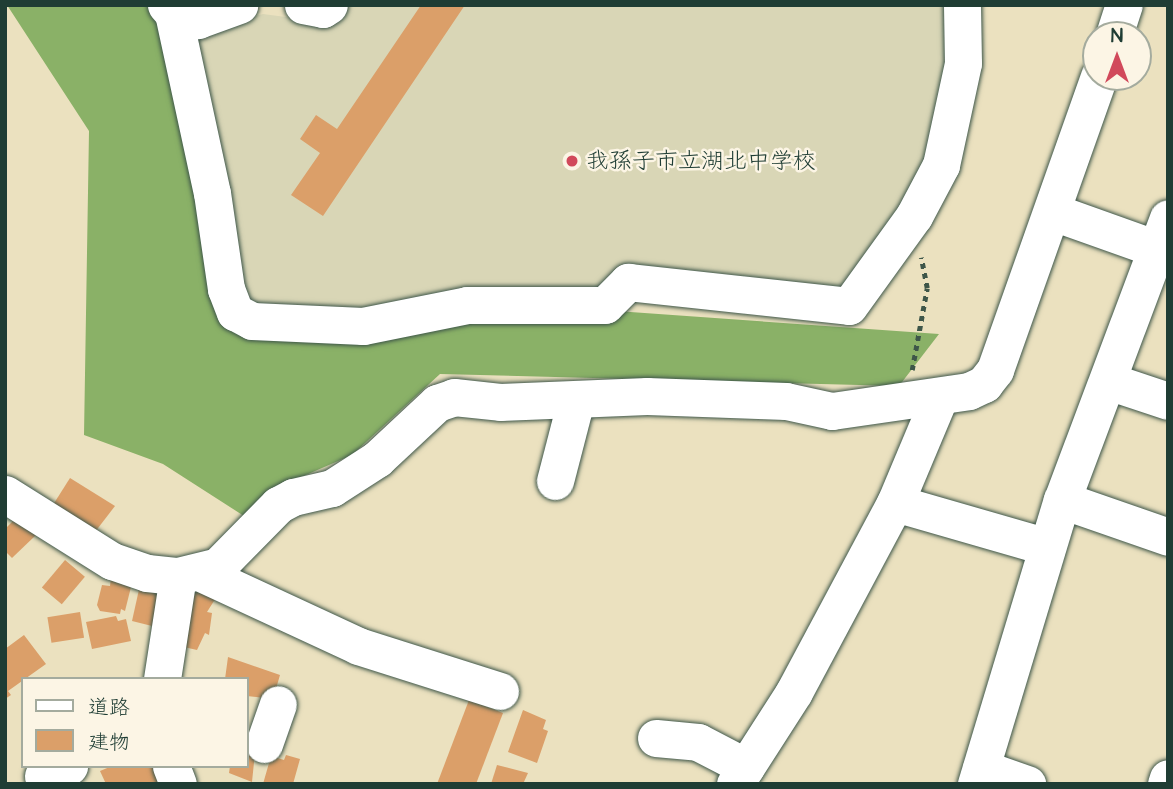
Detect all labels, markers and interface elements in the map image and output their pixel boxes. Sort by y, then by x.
north arrow [1082,21,1152,91]
text: N [1111,23,1123,50]
place label: 我孫子市立湖北中学校 [586,147,816,175]
marker: 我孫子市立湖北中学校 [564,153,580,169]
legend [21,677,248,768]
text: 道路 [88,693,130,722]
text: 建物 [88,728,130,757]

